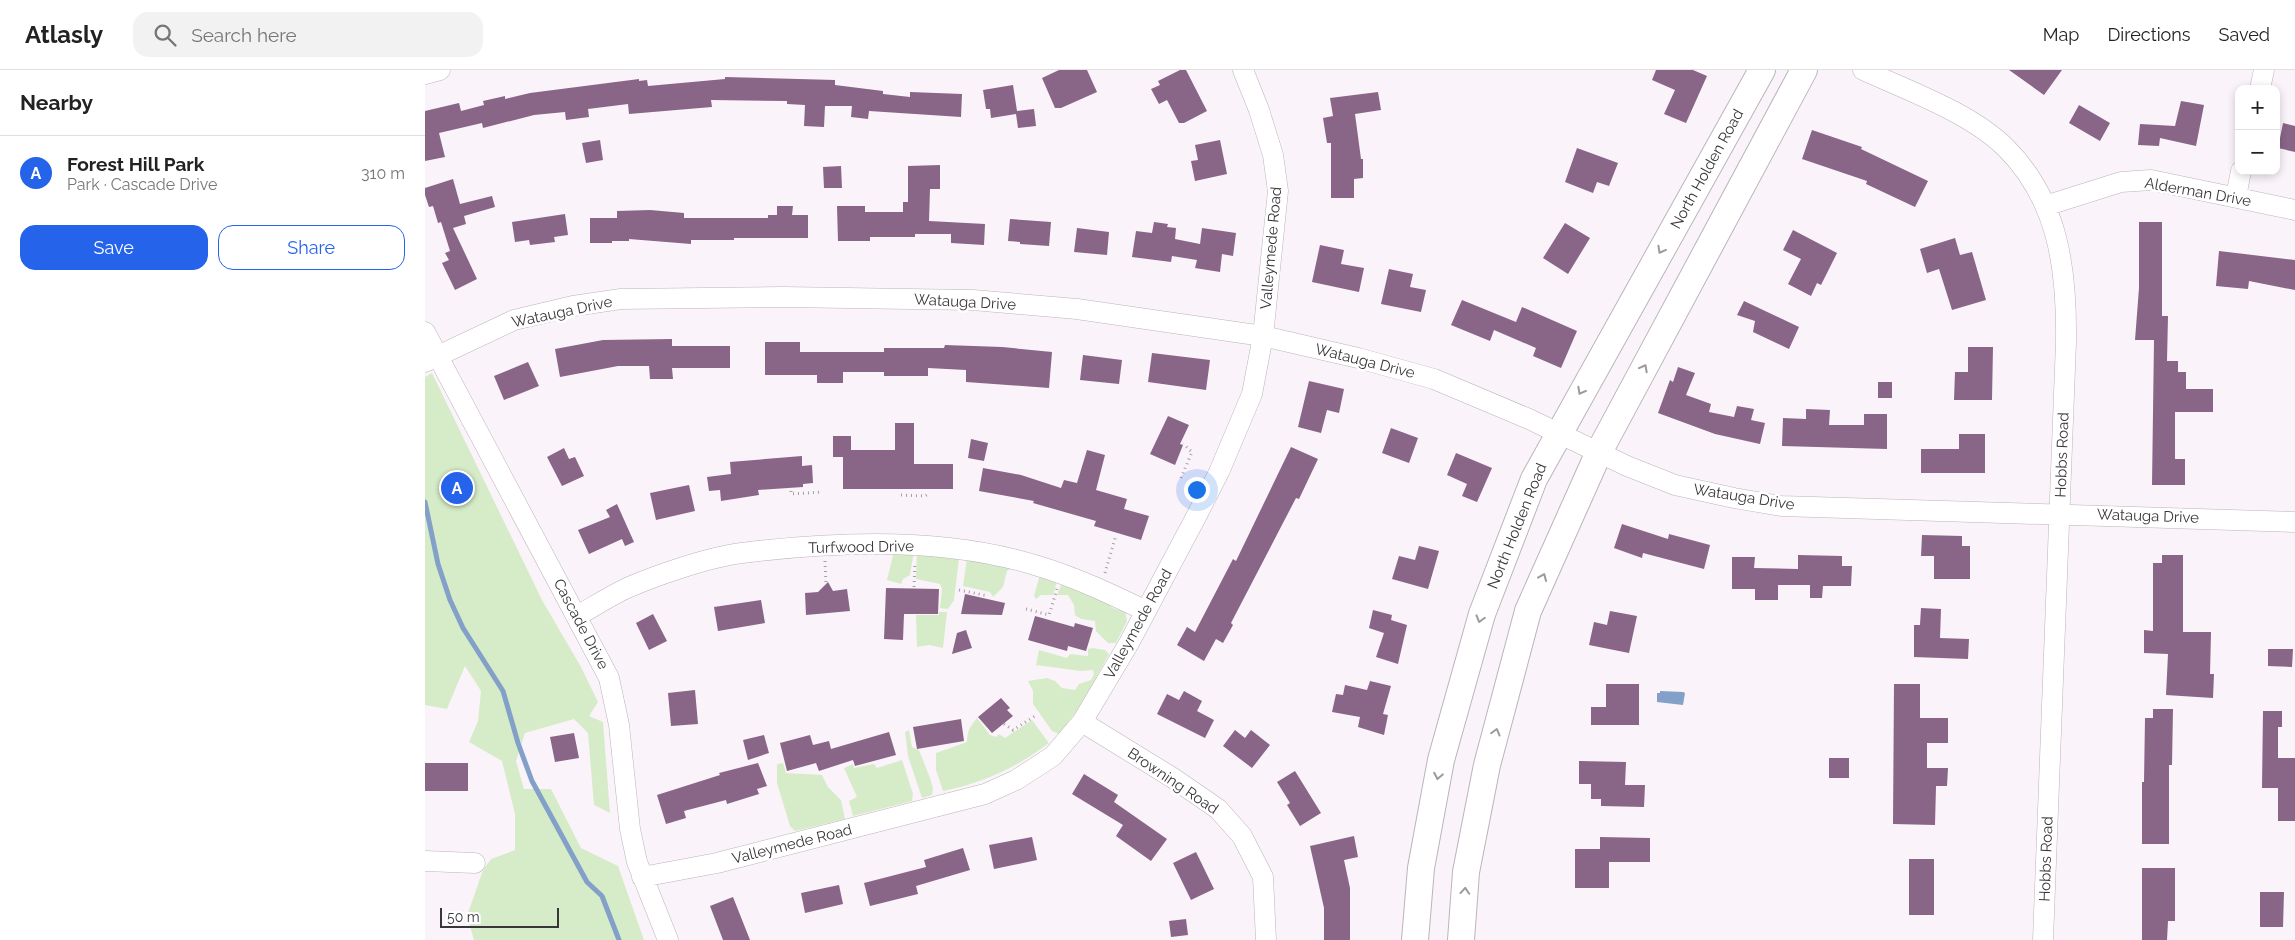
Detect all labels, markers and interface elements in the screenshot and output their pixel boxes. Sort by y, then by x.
search box [133,12,483,57]
text: Atlasly [25,20,103,49]
icon: search [151,21,179,49]
text: Search here [191,24,297,46]
text: Map [2043,24,2079,45]
text: Directions [2107,24,2191,45]
text: Saved [2219,24,2270,45]
map controls [2235,85,2280,175]
button: + [2235,85,2280,130]
text: Nearby [20,90,93,115]
street label: North Holden Road [1667,106,1747,232]
button: − [2235,130,2280,175]
text: Forest Hill Park [67,153,204,175]
text: A [31,164,41,183]
text: 310 m [361,164,405,183]
street label: Alderman Drive [2143,174,2253,210]
text: Park · Cascade Drive [67,175,217,194]
street label: Valleymede Road [1257,186,1285,310]
button: Save [20,225,208,270]
button: Share [218,225,405,270]
one-way arrow [1658,244,1668,253]
street label: Watauga Drive [914,290,1017,314]
street label: Watauga Drive [510,293,614,331]
street label: Watauga Drive [1313,340,1417,382]
one-way arrow [1638,364,1648,373]
one-way arrow [1578,386,1588,395]
street label: Hobbs Road [2052,412,2072,498]
street label: North Holden Road [1484,461,1550,591]
pin: A [441,469,473,507]
your location [1184,477,1210,503]
street label: Watauga Drive [1692,480,1796,514]
street label: Watauga Drive [2097,505,2200,527]
street label: Turfwood Drive [808,537,914,557]
street label: Valleymede Road [1100,566,1176,682]
one-way arrow [1537,573,1547,582]
street label: Cascade Drive [550,576,612,672]
one-way arrow [1476,615,1486,623]
one-way arrow [1490,728,1501,737]
street label: Browning Road [1124,744,1222,818]
one-way arrow [1433,772,1444,780]
street label: Hobbs Road [2036,816,2056,902]
street label: Valleymede Road [730,820,854,868]
one-way arrow [1459,887,1470,895]
scale bar [440,905,559,928]
text: 50 m [447,909,480,925]

